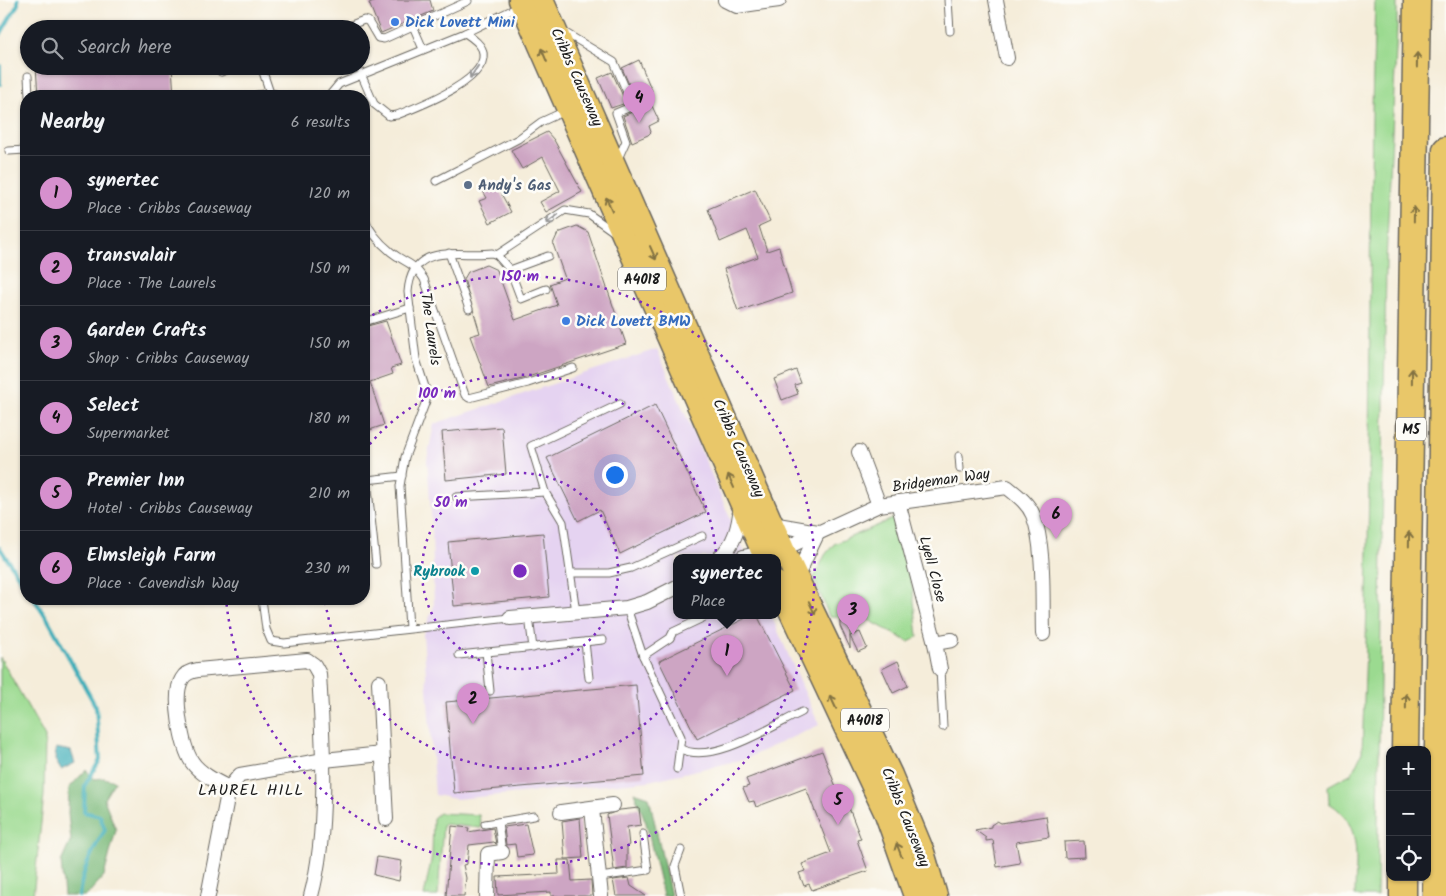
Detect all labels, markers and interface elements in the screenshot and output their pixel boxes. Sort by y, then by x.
place label: Dick Lovett Mini [405,11,516,35]
marker: Dick Lovett Mini [389,16,401,28]
search box [20,20,370,75]
street label: Cribbs Causeway [544,24,609,132]
text: Search here [78,33,172,63]
icon: search [38,34,66,62]
one-way arrow [539,48,548,63]
one-way arrow [1412,52,1421,68]
one-way arrow [469,64,479,78]
pin: 4 [623,82,655,123]
text: Nearby [40,106,105,139]
text: 6 results [291,110,350,135]
text: synertec [87,166,160,196]
place label: Andy's Gas [478,174,551,198]
marker: Andy's Gas [462,179,474,191]
text: 1 [54,181,58,206]
text: 120 m [309,181,350,206]
text: Place · Cribbs Causeway [87,196,251,221]
one-way arrow [604,197,614,212]
one-way arrow [1410,206,1419,222]
one-way arrow [545,214,559,224]
text: transvalair [87,241,176,271]
one-way arrow [649,245,659,260]
text: 2 [51,256,61,281]
text: 150 m [309,256,350,281]
text: 150 m [501,265,539,289]
road number: A4018 [618,268,666,290]
text: Place · The Laurels [87,271,216,296]
street label: The Laurels [413,291,447,368]
place label: Dick Lovett BMW [576,310,691,334]
marker: Dick Lovett BMW [560,315,572,327]
text: Garden Crafts [87,316,206,346]
text: 3 [52,331,60,356]
text: 150 m [309,331,350,356]
text: Shop · Cribbs Causeway [87,346,249,371]
one-way arrow [1407,368,1417,384]
text: 100 m [418,382,456,406]
text: Select [87,391,139,421]
street label: Cribbs Causeway [706,395,771,503]
text: 4 [52,406,60,431]
text: 180 m [308,406,350,431]
road number: M5 [1396,418,1426,440]
text: Supermarket [87,421,170,446]
your location [602,462,628,488]
street label: Bridgeman Way [891,462,992,500]
text: Premier Inn [87,466,184,496]
one-way arrow [726,474,736,489]
text: 5 [52,481,60,506]
text: 210 m [309,481,350,506]
text: 50 m [433,491,468,515]
text: Hotel · Cribbs Causeway [87,496,252,521]
pin: 6 [1040,498,1072,539]
one-way arrow [1404,531,1414,547]
street label: Lyell Close [912,533,952,605]
text: Elmsleigh Farm [87,541,216,571]
popup [673,554,781,619]
text: 6 [52,556,60,581]
text: 230 m [304,556,350,581]
text: synertec [691,559,763,589]
place label: Rybrook [413,560,466,584]
centre of rings [511,562,529,580]
marker: Rybrook [469,565,481,577]
text: Place · Cavendish Way [87,571,239,596]
text: Place [691,589,725,614]
pin: 3 [837,594,869,635]
one-way arrow [808,600,817,615]
pin: 1 [711,635,743,676]
pin: 2 [457,683,489,724]
one-way arrow [1401,693,1411,710]
one-way arrow [828,695,837,710]
road number: A4018 [841,708,889,732]
map controls [1386,746,1431,881]
button: + [1386,746,1431,791]
street label: Cribbs Causeway [874,764,936,872]
district label: LAUREL HILL [198,778,304,803]
pin: 5 [822,784,854,825]
button: − [1386,791,1431,836]
button: locate [1386,836,1431,881]
one-way arrow [894,843,903,858]

